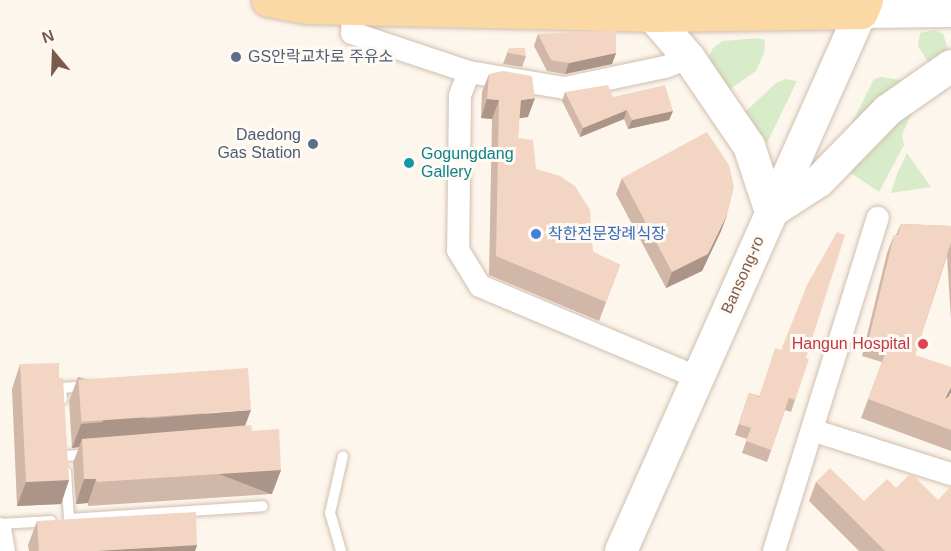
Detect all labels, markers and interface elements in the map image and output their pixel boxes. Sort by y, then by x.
north arrow [24,24,84,84]
text: N [40,27,56,46]
place label: GS안락교차로 주유소 [248,47,393,67]
marker: GS안락교차로 주유소 [229,50,243,64]
place label: Daedong Gas Station [217,125,301,163]
marker: Daedong Gas Station [306,137,320,151]
place label: Gogungdang Gallery [421,144,514,182]
marker: Gogungdang Gallery [402,156,416,170]
place label: 착한전문장례식장 [548,224,666,244]
marker: 착한전문장례식장 [529,227,543,241]
street label: Bansong-ro [717,233,769,317]
place label: Hangun Hospital [792,334,910,354]
marker: Hangun Hospital [914,335,932,353]

